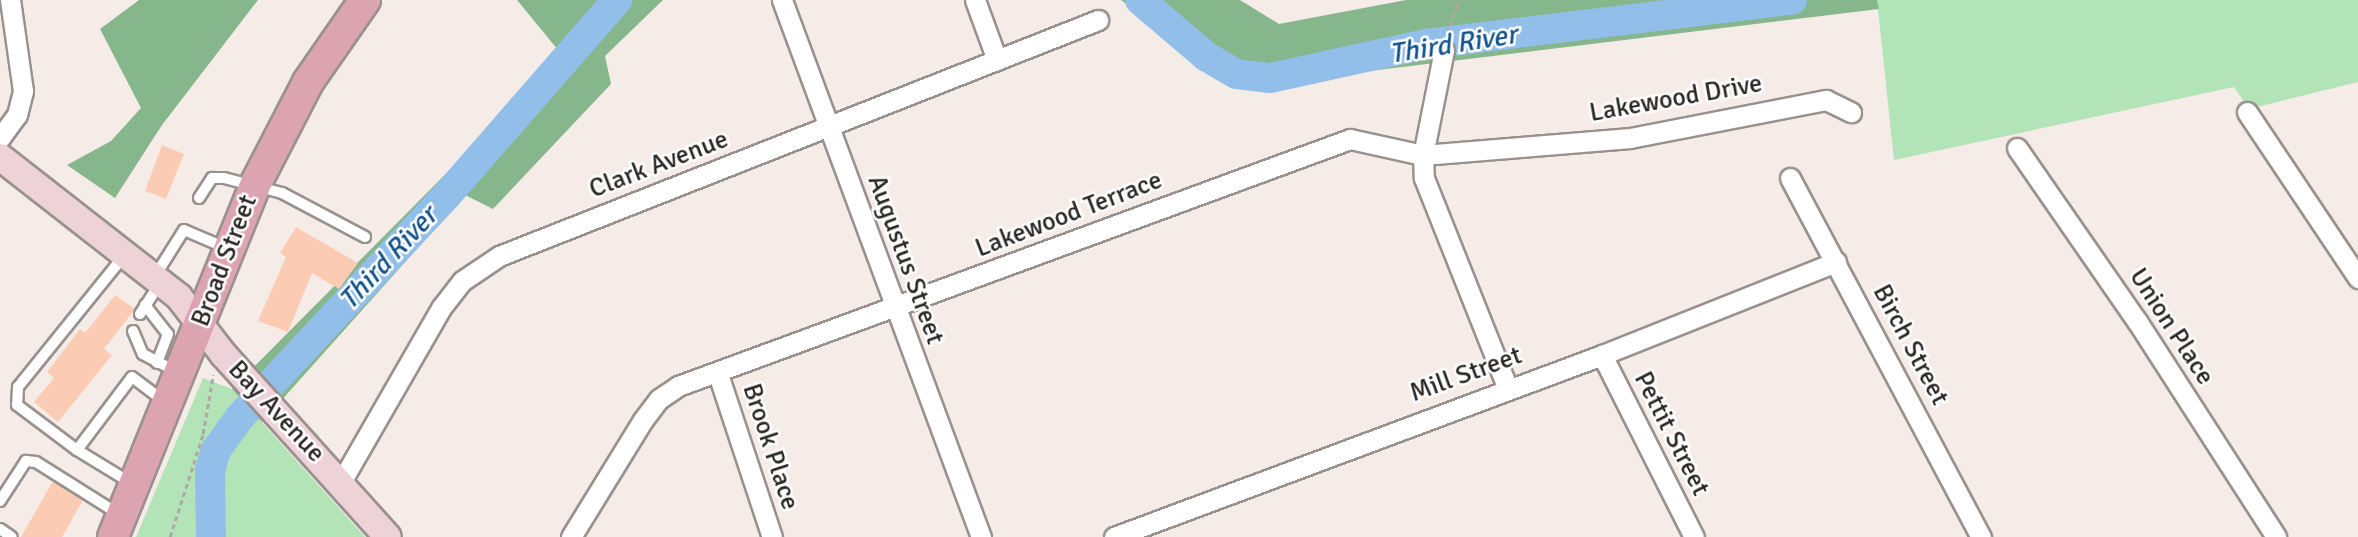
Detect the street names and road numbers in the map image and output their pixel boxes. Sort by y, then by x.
street label: Lakewood Drive [1587,68,1765,130]
street label: Clark Avenue [585,124,733,206]
street label: Lakewood Terrace [971,165,1167,265]
street label: Augustus Street [860,171,950,349]
street label: Broad Street [186,191,264,331]
street label: Union Place [2122,263,2220,391]
street label: Birch Street [1865,280,1955,410]
street label: Mill Street [1406,340,1526,410]
street label: Bay Avenue [221,355,331,469]
street label: Pettit Street [1626,367,1716,501]
street label: Brook Place [735,380,805,514]

